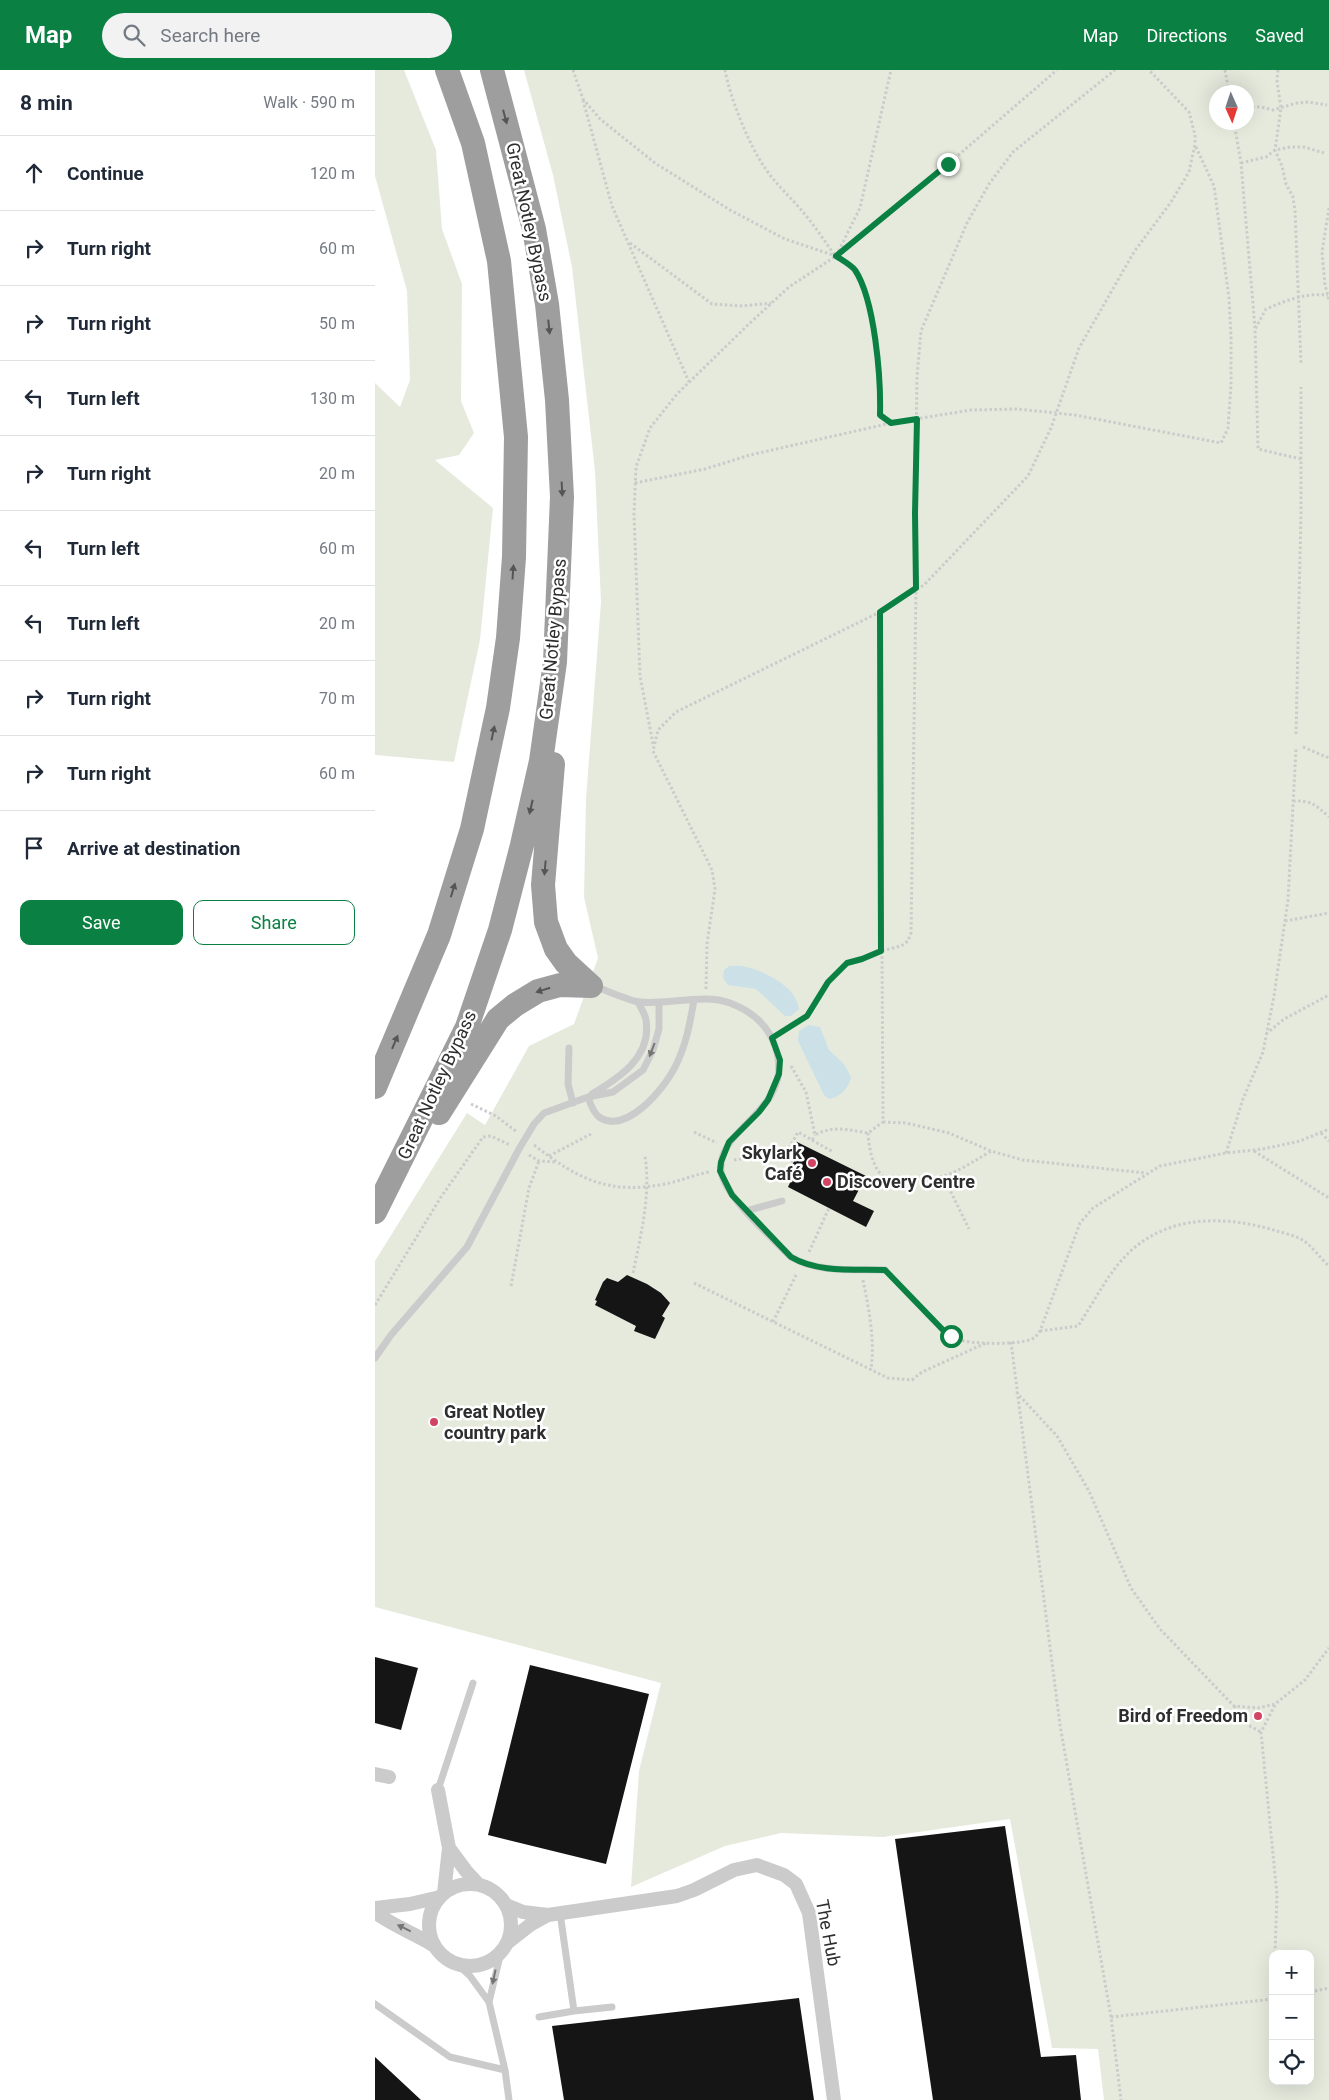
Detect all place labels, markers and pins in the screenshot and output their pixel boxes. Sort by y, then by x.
place label: Skylark Café [742,1142,802,1184]
marker: Skylark Café [806,1157,818,1169]
place label: Discovery Centre [837,1171,975,1192]
marker: Discovery Centre [821,1176,833,1188]
place label: Great Notley country park [444,1401,546,1443]
marker: Great Notley country park [428,1416,440,1428]
place label: Bird of Freedom [1118,1705,1248,1726]
marker: Bird of Freedom [1252,1710,1264,1722]

